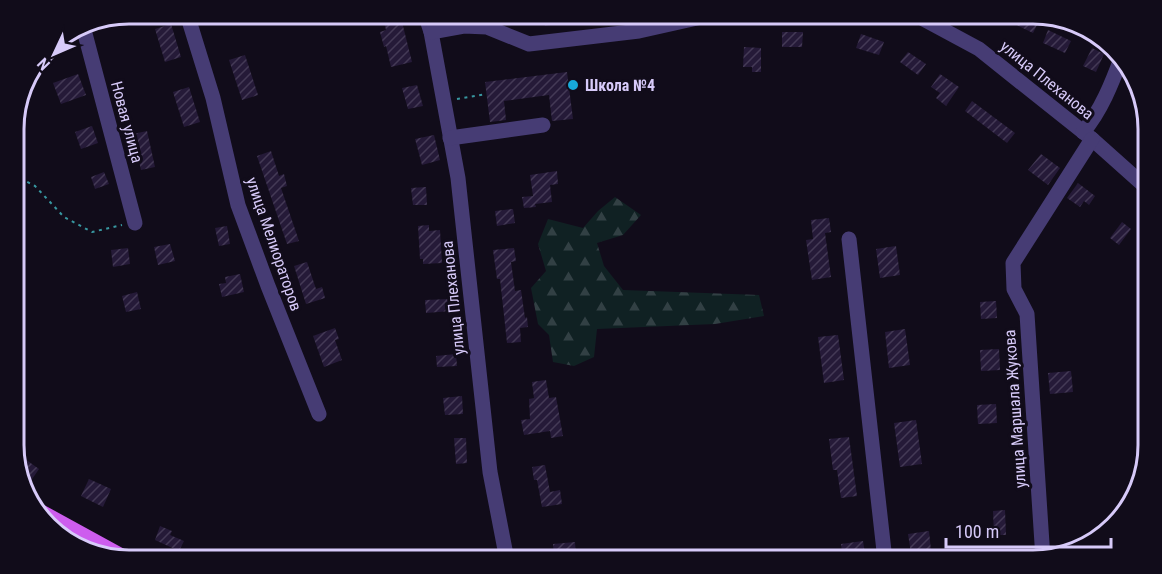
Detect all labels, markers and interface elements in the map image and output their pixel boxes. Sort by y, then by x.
north arrow [24,24,84,84]
street label: улица Плеханова [997,37,1097,123]
text: N [33,54,54,74]
place label: Школа №4 [585,76,655,95]
marker: Школа №4 [566,78,580,92]
street label: Новая улица [107,79,147,165]
street label: улица Мелиораторов [242,175,306,313]
street label: улица Плеханова [438,240,468,356]
street label: улица Маршала Жукова [1000,329,1030,489]
scale bar [946,511,1111,549]
text: 100 m [955,521,999,542]

